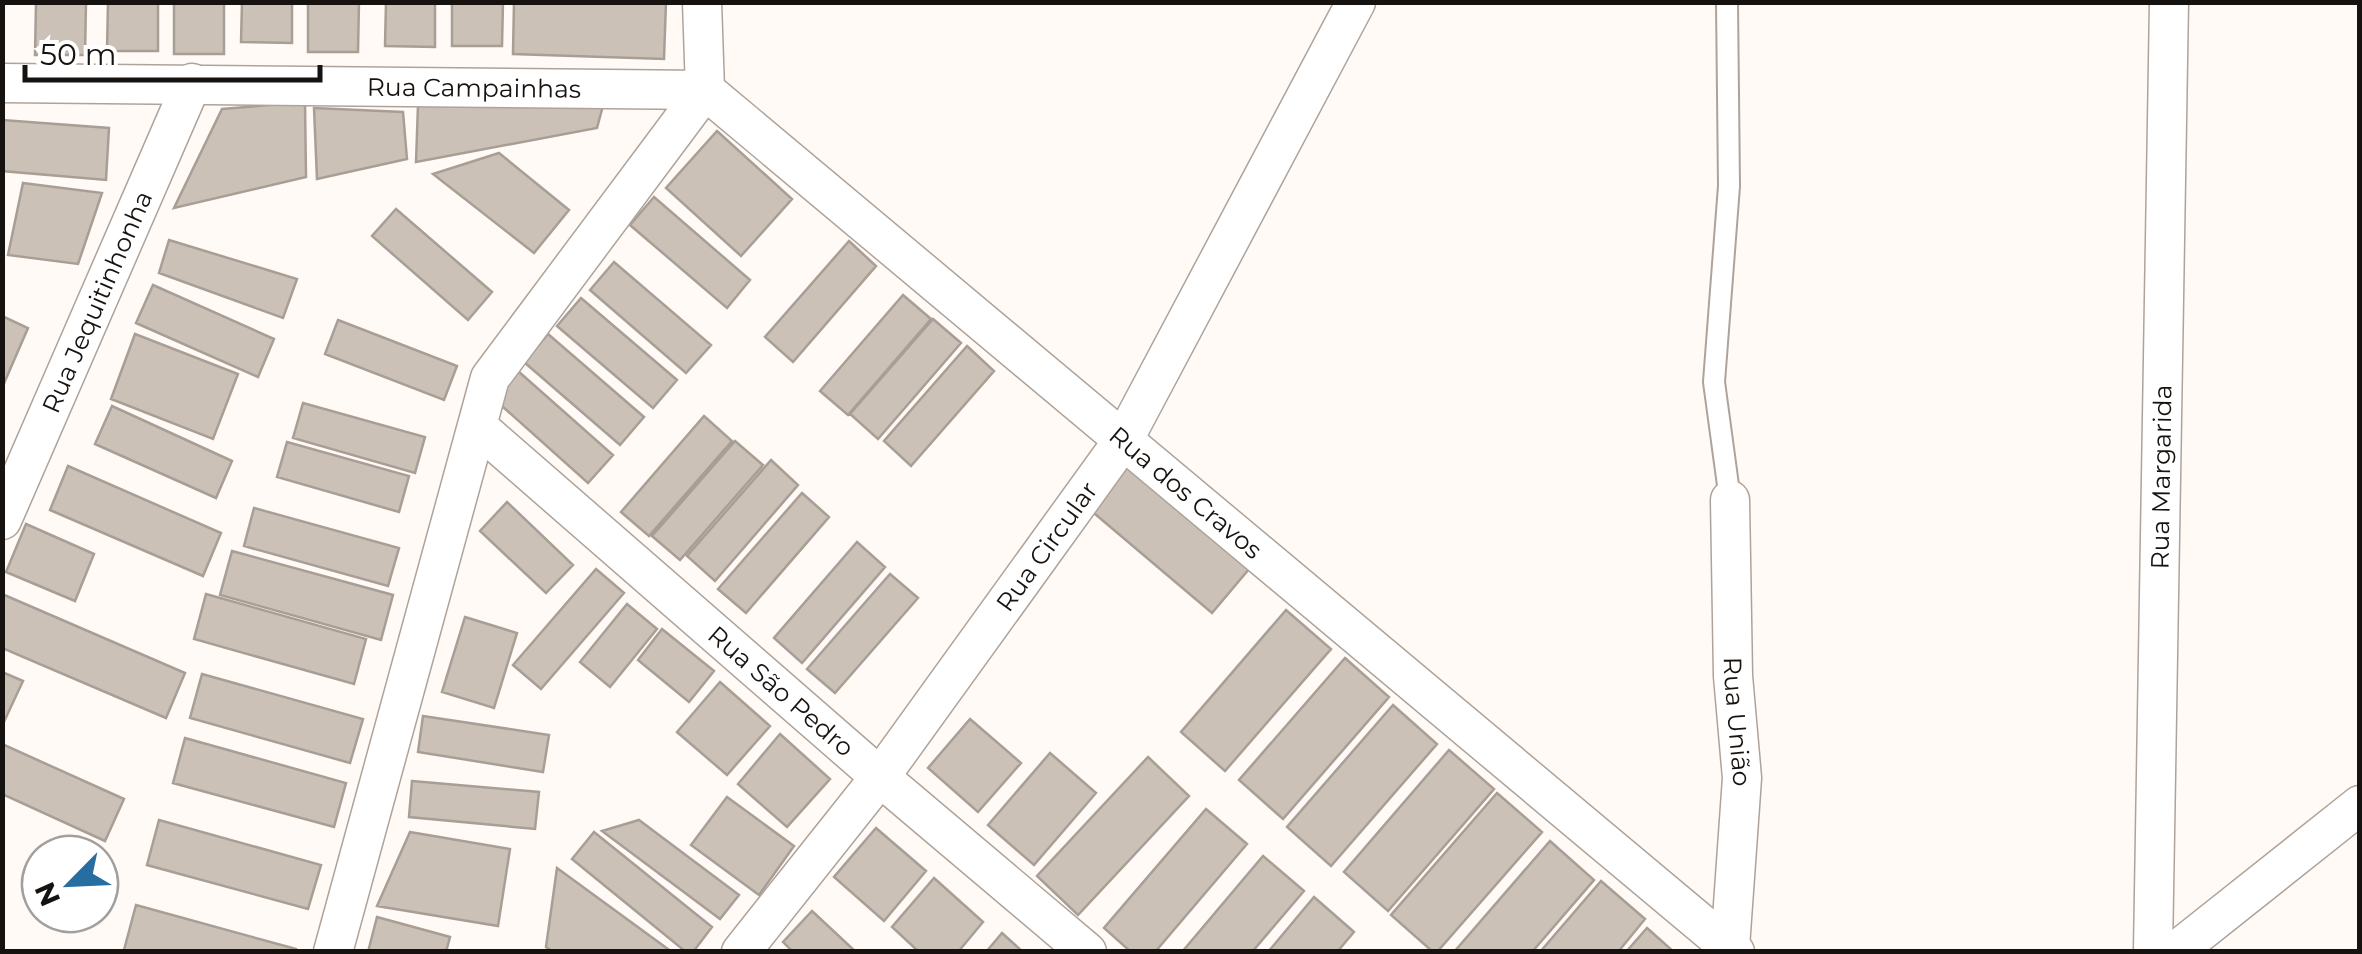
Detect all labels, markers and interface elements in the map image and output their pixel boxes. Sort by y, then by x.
scale bar [25,20,320,82]
text: 50 m [40,36,117,73]
street label: Rua Campainhas [367,72,581,104]
street label: Rua Jequitinhonha [35,186,158,417]
street label: Rua Margarida [2144,384,2178,570]
street label: Rua dos Cravos [1103,420,1268,565]
street label: Rua Circular [990,476,1103,617]
street label: Rua São Pedro [702,619,860,763]
street label: Rua União [1718,657,1757,788]
north arrow [20,834,120,934]
text: N [27,877,67,911]

